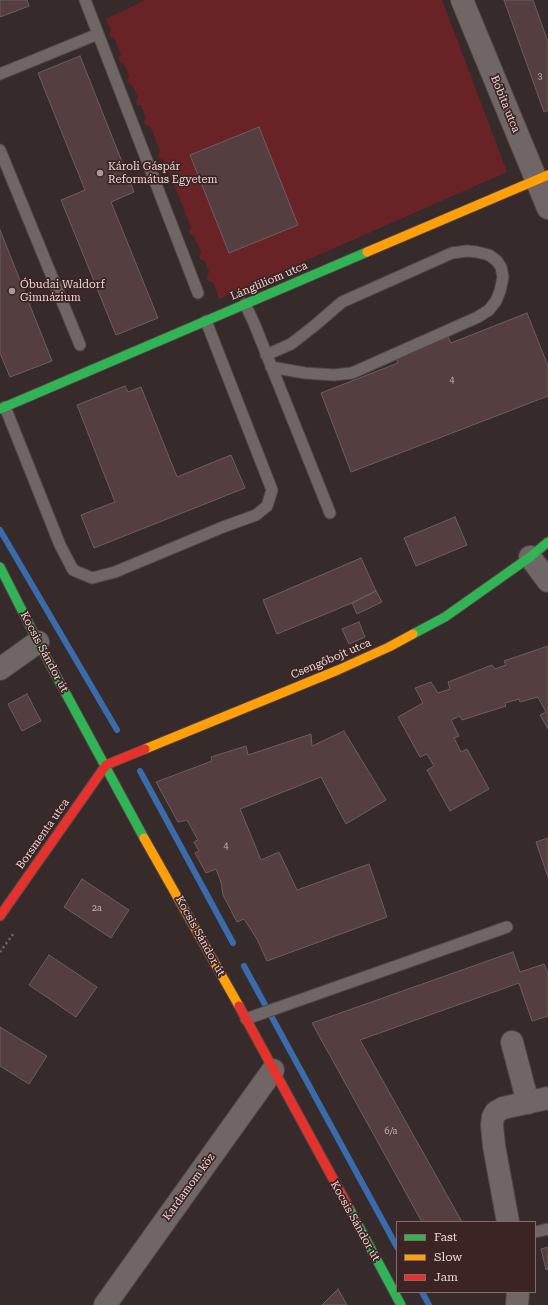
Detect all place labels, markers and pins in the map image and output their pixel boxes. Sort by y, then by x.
place label: Károli Gáspár Református Egyetem [108,160,218,186]
marker: Károli Gáspár Református Egyetem [95,168,105,178]
place label: Óbudai Waldorf Gimnázium [20,278,105,304]
marker: Óbudai Waldorf Gimnázium [7,286,17,296]

